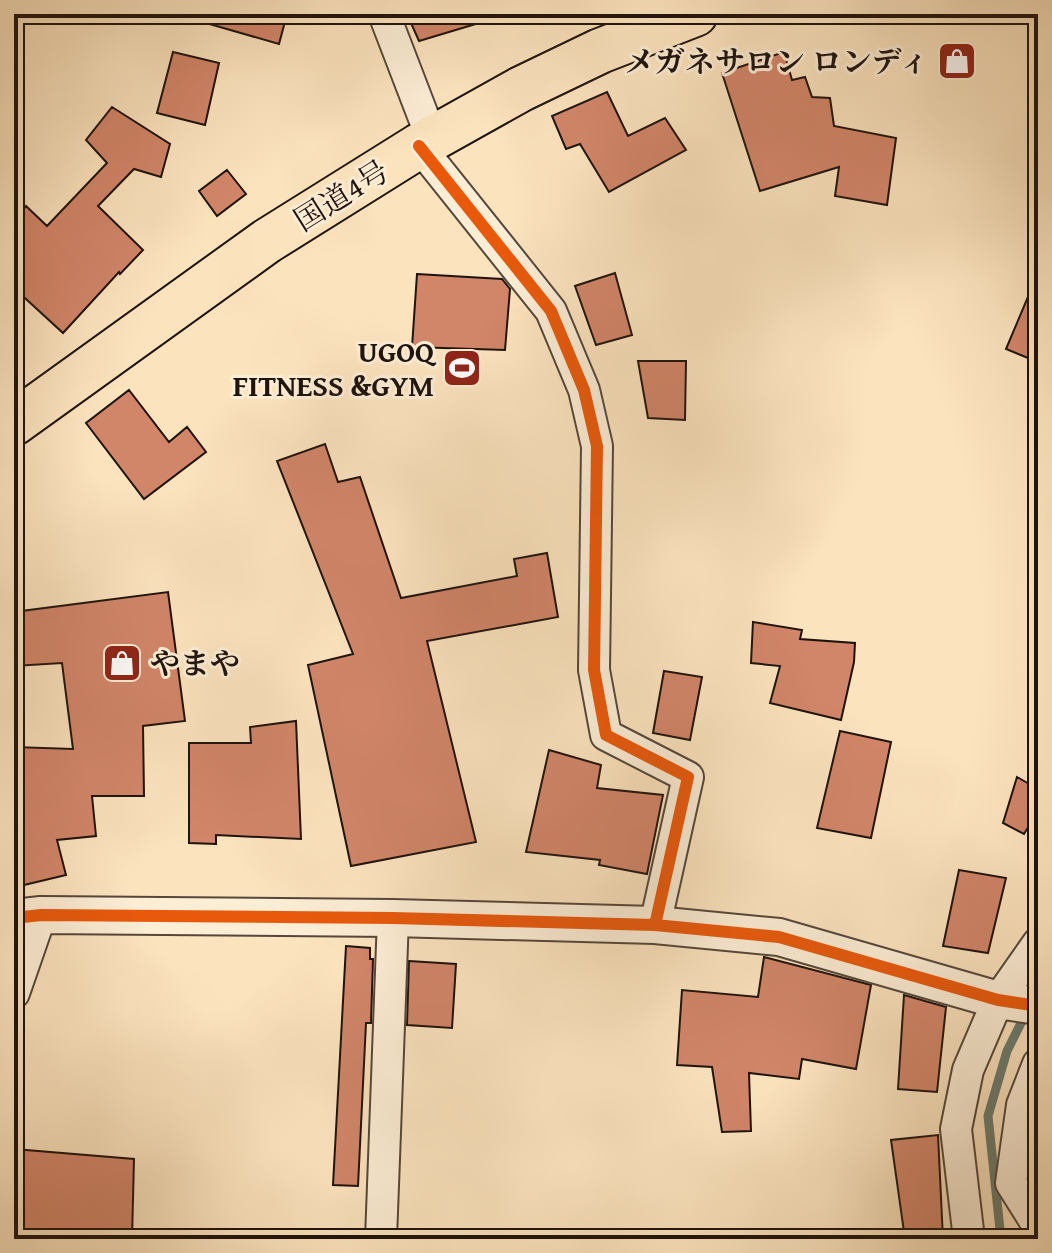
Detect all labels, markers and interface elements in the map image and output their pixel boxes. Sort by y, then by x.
place label: メガネサロン ロンディ [625,39,929,83]
shop icon: メガネサロン ロンディ [936,40,978,82]
street label: 国道4号 [285,149,397,241]
place label: UGOQ FITNESS &GYM [233,329,437,407]
sports icon: UGOQ FITNESS &GYM [441,347,483,389]
place label: やまや [150,641,240,685]
shop icon: やまや [101,642,143,684]

